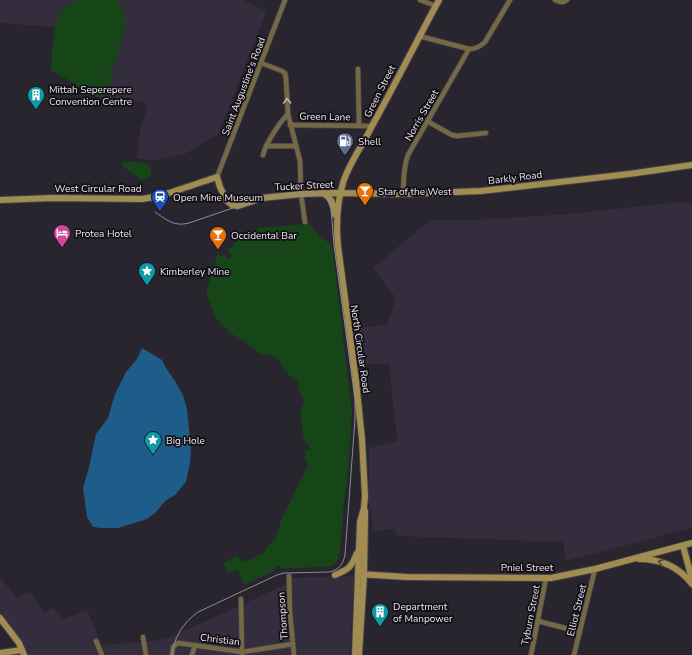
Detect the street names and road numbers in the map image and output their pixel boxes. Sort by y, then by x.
street label: Saint Augustine's Road [219,35,269,138]
street label: Green Street [361,62,399,120]
street label: Norris Street [402,87,442,144]
street label: Green Lane [299,110,351,124]
street label: Barkly Road [487,168,543,188]
street label: Tucker Street [274,177,334,195]
street label: West Circular Road [54,182,142,196]
street label: North Circular Road [347,304,373,394]
street label: Pniel Street [501,561,554,575]
street label: Elliot Street [564,582,590,638]
street label: Tyburn Street [518,583,544,647]
street label: Thompson [274,592,292,640]
street label: Christian [199,631,241,649]

